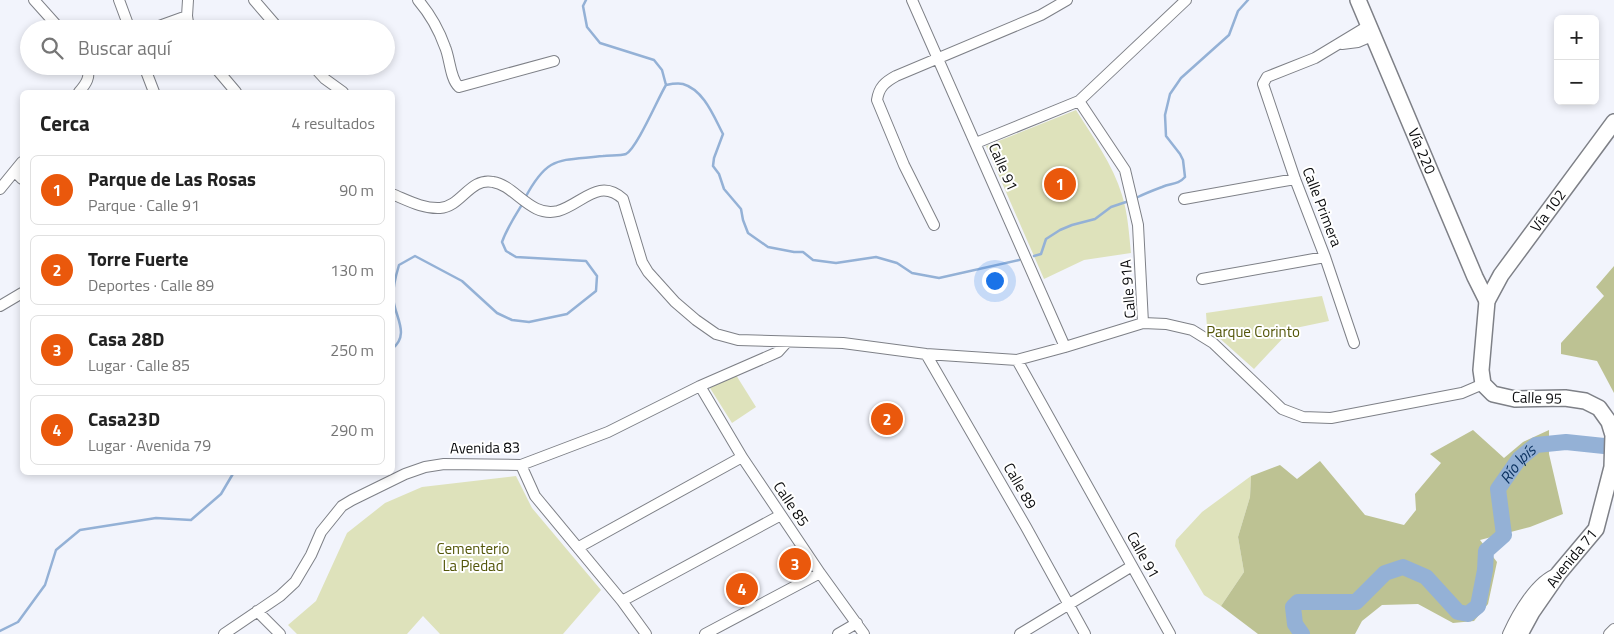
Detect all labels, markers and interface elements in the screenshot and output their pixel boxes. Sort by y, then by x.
map controls [1554,15,1599,105]
button: + [1554,15,1599,60]
search box [20,20,395,75]
text: Buscar aquí [78,33,171,62]
icon: search [38,34,66,62]
button: − [1554,60,1599,105]
text: Cerca [40,107,90,139]
text: 4 resultados [291,111,375,135]
street label: Vía 220 [1402,124,1442,178]
street label: Calle 91 [983,139,1024,194]
text: Parque de Las Rosas [88,164,256,193]
street label: Calle Primera [1297,164,1348,250]
pin: 1 [1044,165,1076,203]
text: 1 [53,178,61,202]
text: 90 m [339,178,374,202]
street label: Vía 102 [1524,184,1571,237]
text: Parque · Calle 91 [88,193,200,217]
text: Torre Fuerte [88,244,189,273]
text: 2 [53,258,61,282]
text: 130 m [330,258,374,282]
street label: Calle 91A [1113,258,1142,320]
your location [982,268,1008,294]
text: Deportes · Calle 89 [88,273,214,297]
park label: Parque Corinto [1206,320,1300,343]
text: Casa 28D [88,324,164,353]
text: 3 [53,338,61,362]
text: 250 m [330,338,374,362]
text: Lugar · Calle 85 [88,353,190,377]
street label: Calle 95 [1511,385,1563,410]
pin: 2 [871,400,903,438]
text: Casa23D [88,404,160,433]
text: 4 [53,418,61,442]
text: 290 m [330,418,374,442]
text: Lugar · Avenida 79 [88,433,211,457]
street label: Avenida 83 [450,435,520,460]
water label: Río Ipís [1493,437,1541,488]
street label: Calle 89 [998,458,1043,513]
street label: Calle 85 [768,476,815,531]
street label: Avenida 71 [1540,523,1603,592]
street label: Calle 91 [1121,527,1166,582]
park label: Cementerio La Piedad [437,537,510,577]
pin: 3 [779,545,811,583]
pin: 4 [726,570,758,608]

